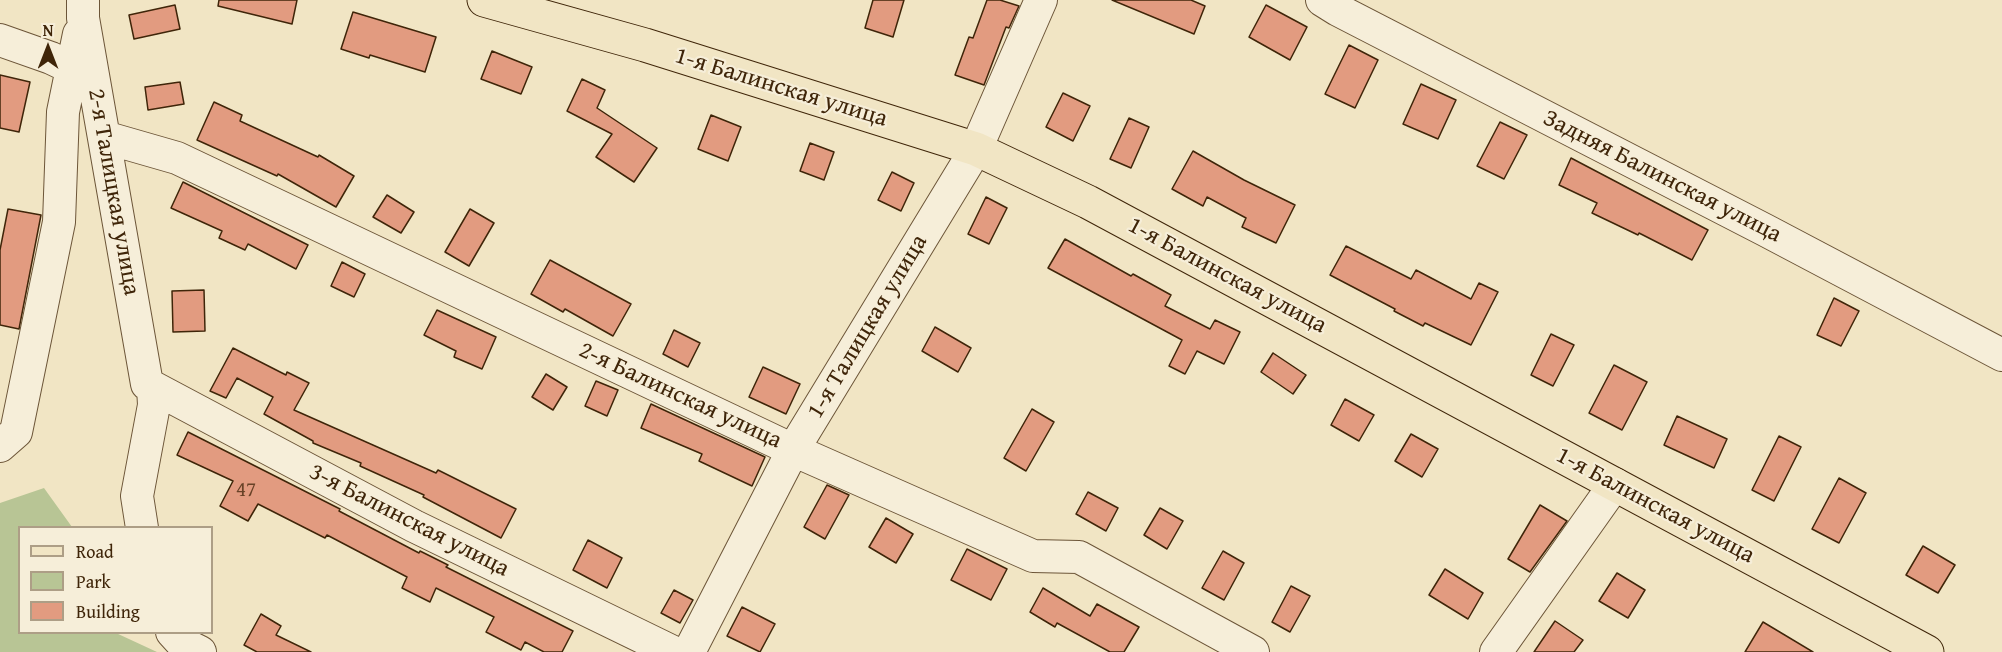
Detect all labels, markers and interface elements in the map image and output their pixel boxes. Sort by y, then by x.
north arrow [18,18,78,78]
text: N [43,18,53,42]
street label: 1-я Балинская улица [671,42,891,134]
street label: 2-я Талицкая улица [81,86,145,298]
street label: Задняя Балинская улица [1538,104,1786,250]
street label: 1-я Балинская улица [1123,212,1331,340]
street label: 1-я Талицкая улица [802,230,934,424]
street label: 2-я Балинская улица [574,336,786,456]
street label: 1-я Балинская улица [1551,442,1759,570]
street label: 3-я Балинская улица [304,458,514,584]
house number: 47 [236,478,256,504]
legend [18,526,213,634]
text: Road [76,538,114,565]
text: Park [76,568,111,595]
text: Building [76,598,140,625]

